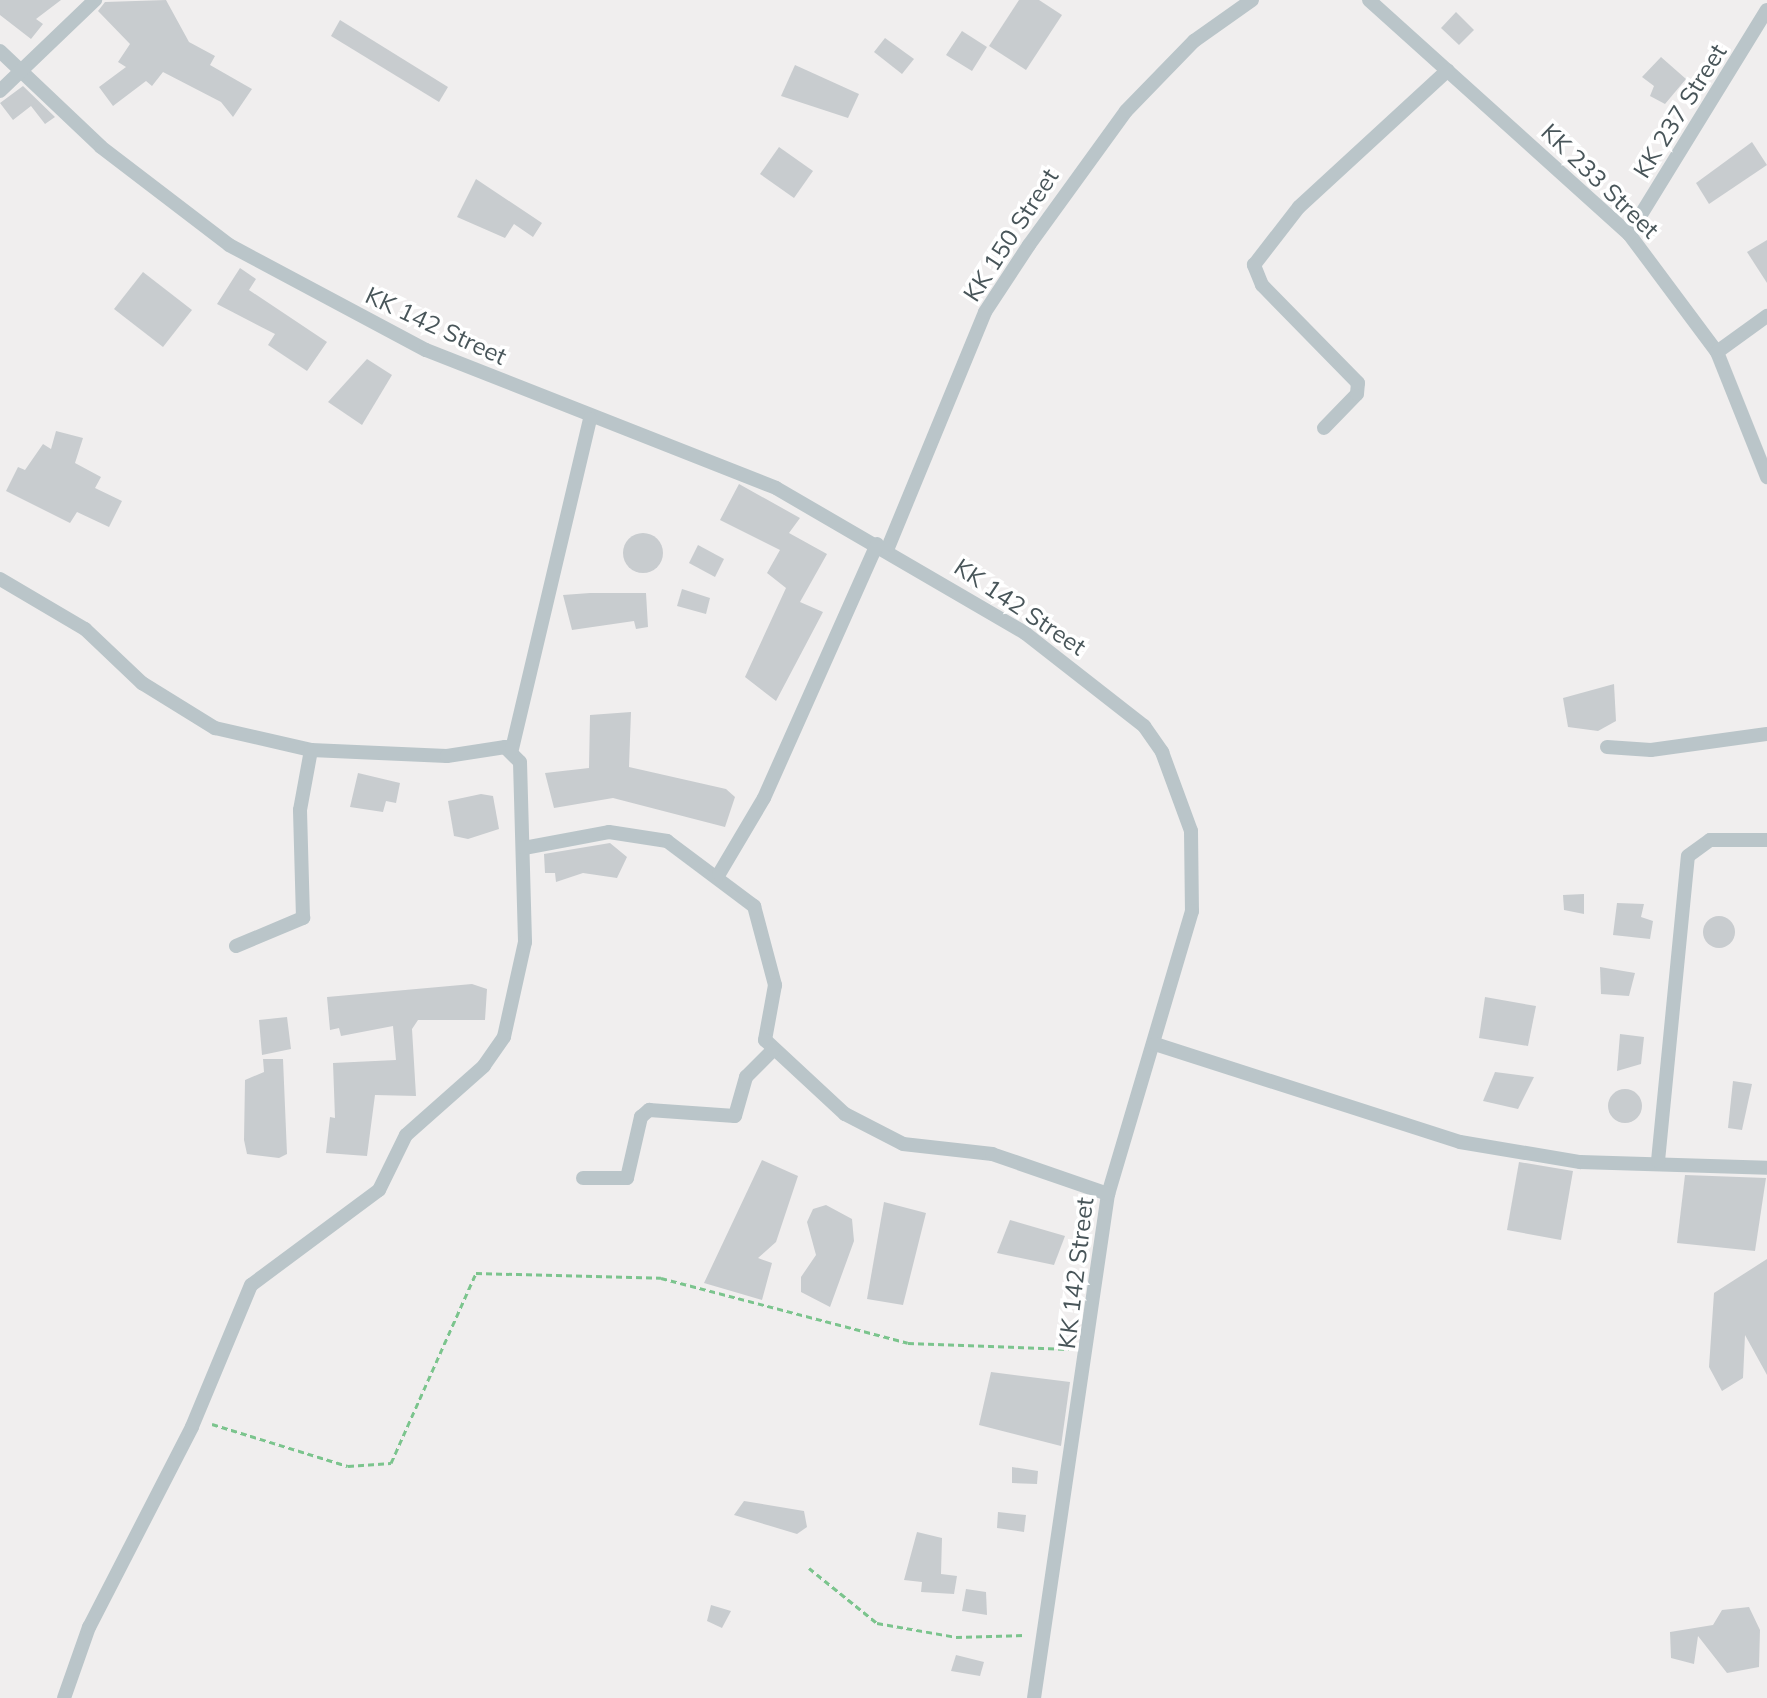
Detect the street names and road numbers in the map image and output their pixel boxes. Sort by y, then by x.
street label: KK 237 Street [1627,39,1733,183]
street label: KK 233 Street [1535,118,1665,244]
street label: KK 150 Street [957,163,1065,307]
street label: KK 142 Street [361,281,511,371]
street label: KK 142 Street [949,552,1091,662]
street label: KK 142 Street [1052,1196,1100,1350]

